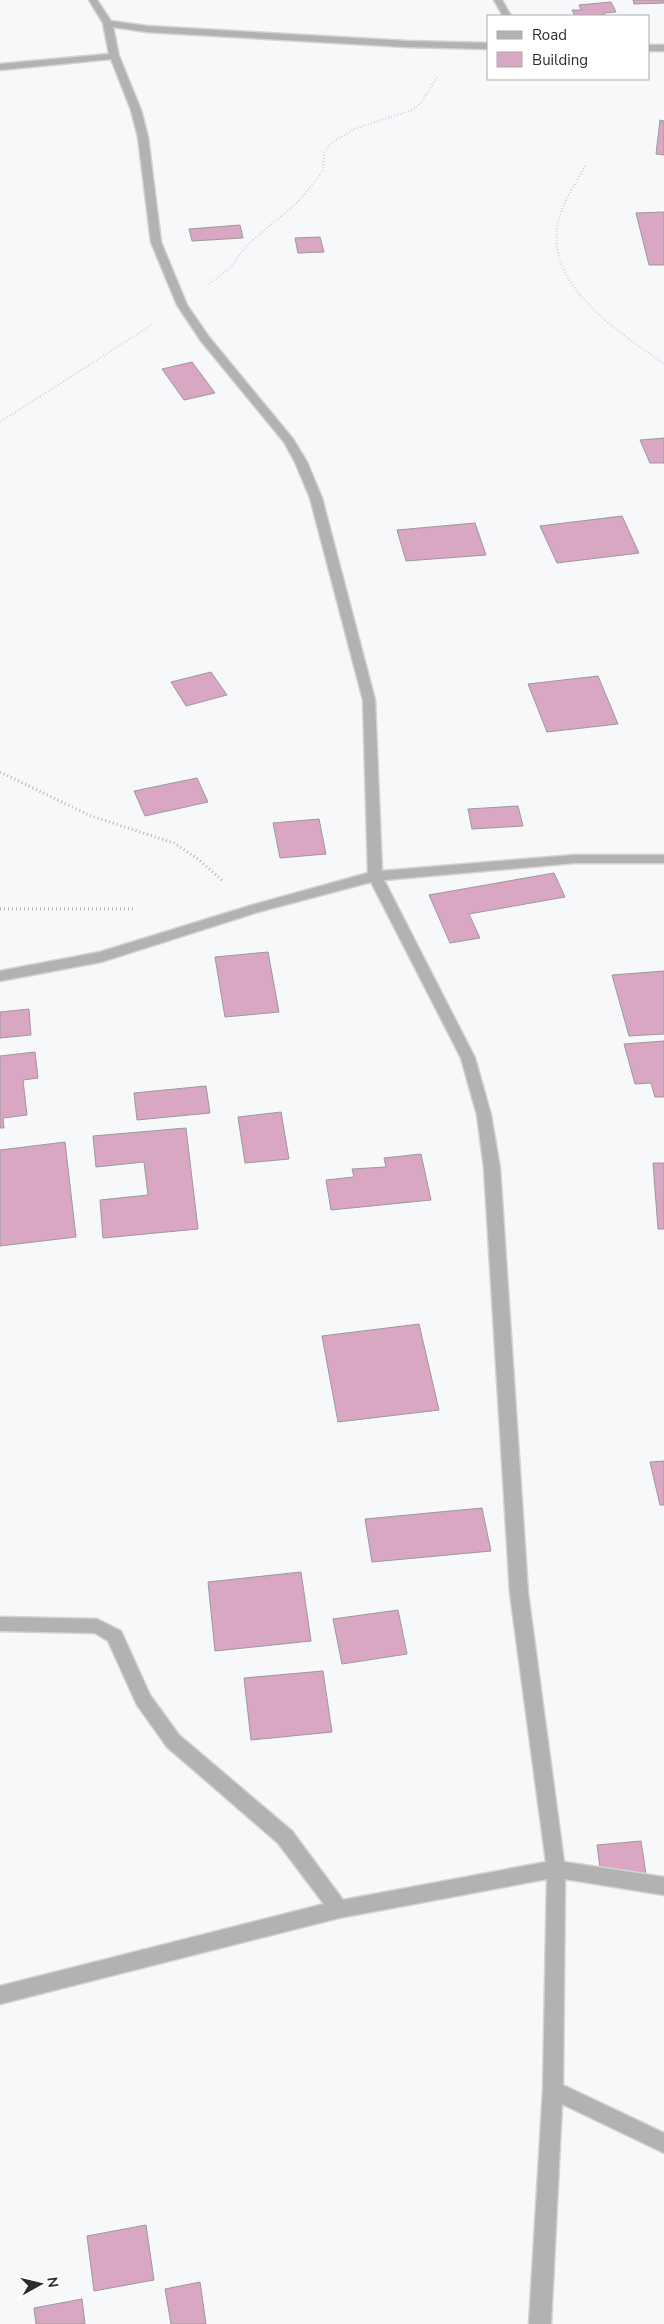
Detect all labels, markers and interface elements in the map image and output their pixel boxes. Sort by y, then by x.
legend [487,15,649,80]
text: Road [532,25,567,45]
text: Building [532,50,588,70]
north arrow [15,2259,65,2309]
text: N [42,2276,63,2289]

